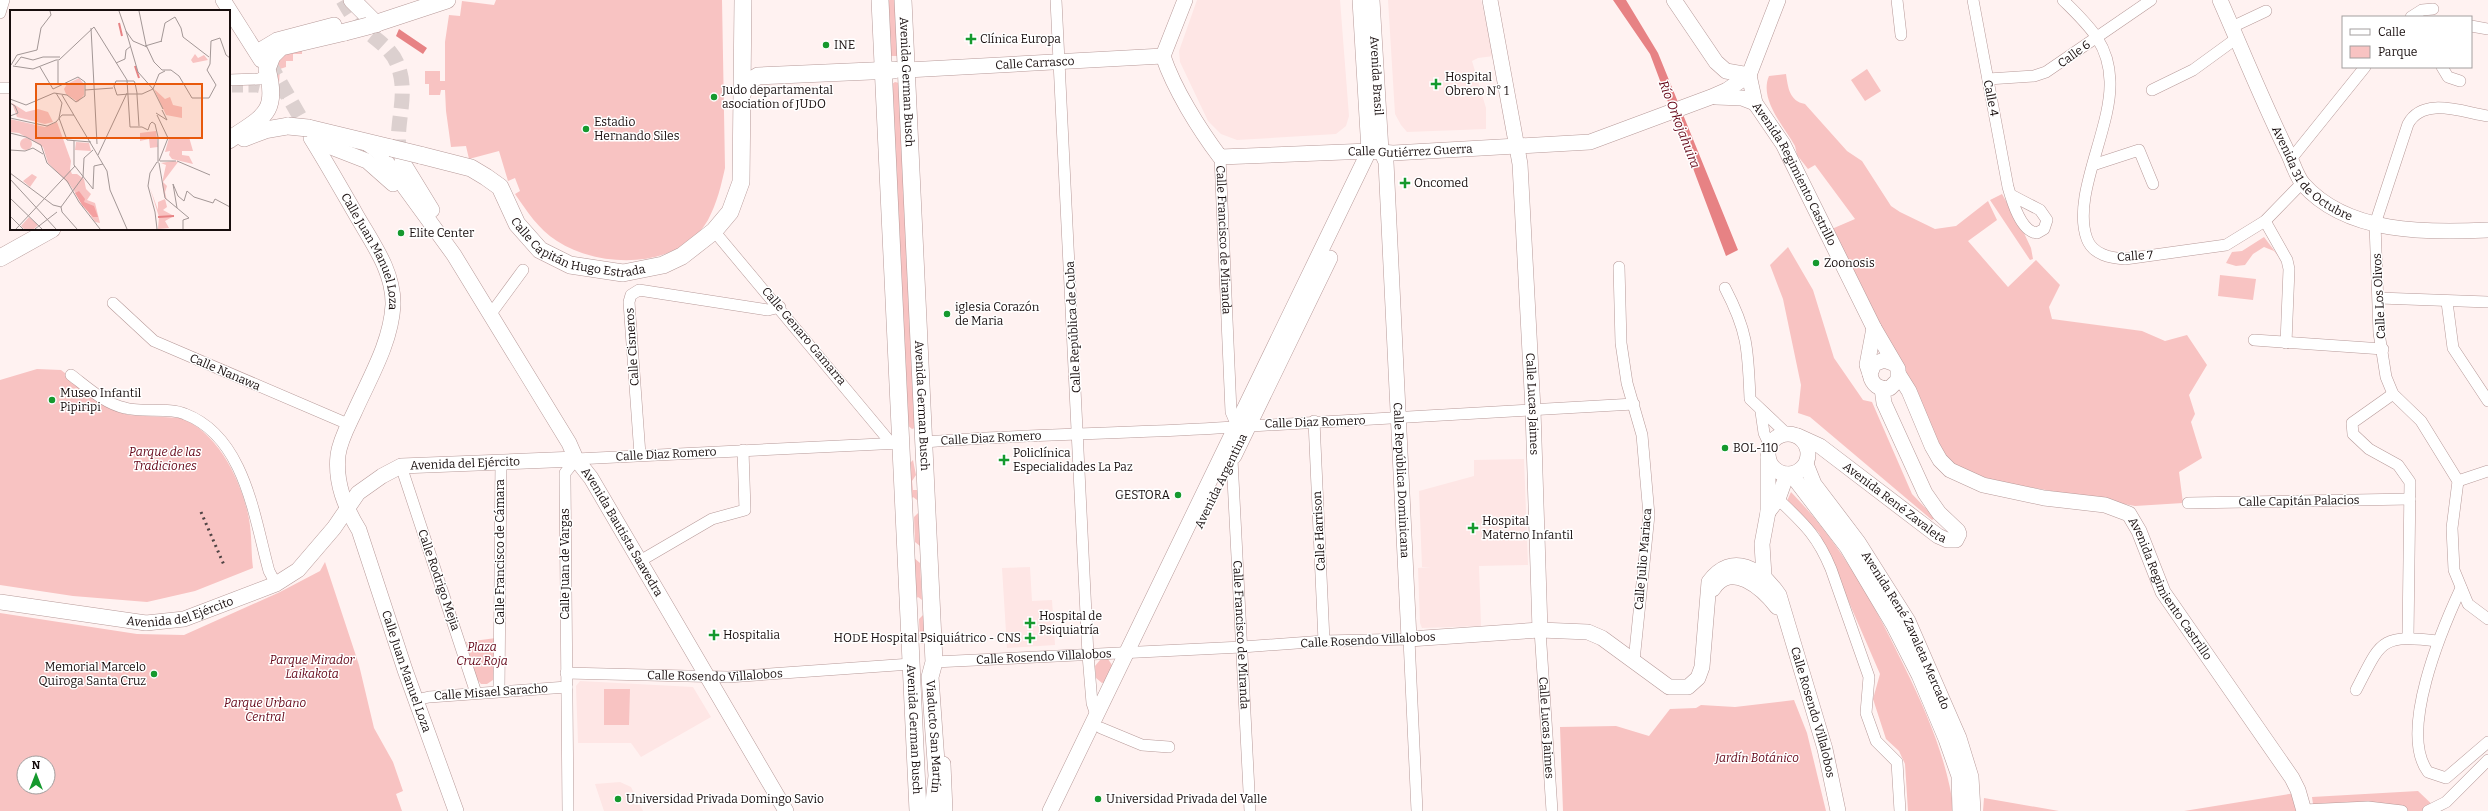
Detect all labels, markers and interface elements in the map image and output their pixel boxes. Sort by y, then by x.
inset map [10,10,230,230]
street label: Avenida German Busch [897,16,917,148]
legend [2342,16,2472,68]
text: Calle [2378,25,2406,39]
place label: Clínica Europa [980,32,1061,46]
marker: Clínica Europa [965,33,977,45]
street label: Avenida Brasil [1367,36,1386,117]
street label: Calle 6 [2055,37,2093,71]
place label: INE [834,38,855,52]
marker: INE [821,40,831,50]
text: Parque [2378,45,2417,59]
street label: Calle Carrasco [995,54,1075,72]
place label: Hospital Obrero N° 1 [1445,70,1509,98]
marker: Hospital Obrero N° 1 [1430,78,1442,90]
water label: Río Orkojahuira [1656,78,1703,170]
street label: Calle 4 [1981,79,2001,117]
place label: Judo departamental asociation of JUDO [721,83,834,111]
marker: Judo departamental asociation of JUDO [709,92,719,102]
street label: Avenida Regimiento Castrillo [1750,100,1839,248]
place label: Estadio Hernando Siles [594,115,680,143]
marker: Estadio Hernando Siles [581,124,591,134]
street label: Avenida 31 de Octubre [2269,124,2355,224]
street label: Calle Gutiérrez Guerra [1348,142,1473,160]
street label: Calle Francisco de Miranda [1213,165,1234,315]
place label: Oncomed [1414,176,1468,190]
marker: Oncomed [1399,177,1411,189]
street label: Calle Juan Manuel Loza [338,190,400,311]
street label: Calle Capitán Hugo Estrada [508,215,647,280]
place label: Elite Center [409,226,475,240]
marker: Elite Center [396,228,406,238]
street label: Calle 7 [2117,248,2153,264]
street label: Calle Los Olivos [2370,253,2388,339]
place label: Zoonosis [1824,256,1875,270]
marker: Zoonosis [1811,258,1821,268]
street label: Calle República de Cuba [1063,260,1083,393]
street label: Calle Genaro Gamarra [759,284,849,388]
place label: iglesia Corazón de Maria [955,300,1040,328]
street label: Calle Cisneros [622,307,642,387]
marker: iglesia Corazón de Maria [942,309,952,319]
street label: Avenida German Busch [912,340,932,472]
street label: Calle Nanawa [187,351,263,393]
street label: Calle Lucas Jaimes [1523,353,1541,455]
place label: Museo Infantil Pipiripi [60,386,142,414]
marker: Museo Infantil Pipiripi [47,395,57,405]
street label: Calle República Dominicana [1391,402,1412,559]
street label: Calle Diaz Romero [1264,413,1366,431]
street label: Calle Diaz Romero [940,428,1042,448]
street label: Avenida Argentina [1192,431,1250,531]
place label: BOL-110 [1733,441,1779,455]
marker: BOL-110 [1720,443,1730,453]
street label: Calle Diaz Romero [615,444,717,464]
park label: Parque de las Tradiciones [129,445,201,473]
place label: Policlínica Especialidades La Paz [1013,446,1133,474]
street label: Avenida del Ejército [410,454,520,473]
marker: Policlínica Especialidades La Paz [998,454,1010,466]
street label: Avenida René Zavaleta [1840,459,1949,546]
street label: Avenida Bautista Saavedra [579,465,666,599]
street label: Calle Francisco de Cámara [493,479,507,625]
place label: GESTORA [1115,488,1170,502]
marker: GESTORA [1173,490,1183,500]
street label: Calle Harrison [1310,490,1328,571]
street label: Calle Capitán Palacios [2238,493,2360,509]
street label: Calle Julio Mariaca [1632,507,1654,611]
street label: Calle Juan de Vargas [558,508,572,620]
place label: Hospital Materno Infantil [1482,514,1574,542]
street label: Avenida Regimiento Castrillo [2125,515,2215,663]
marker: Hospital Materno Infantil [1467,522,1479,534]
street label: Calle Rodrigo Mejia [415,527,463,633]
street label: Avenida René Zavaleta Mercado [1859,549,1953,712]
street label: Calle Francisco de Miranda [1230,560,1252,710]
street label: Avenida del Ejército [126,594,235,630]
street label: Calle Juan Manuel Loza [379,609,434,735]
place label: Hospital de Psiquiatría [1039,609,1102,637]
marker: Hospital de Psiquiatría [1024,617,1036,629]
place label: Hospitalia [723,628,780,642]
marker: Hospitalia [708,629,720,641]
street label: Calle Rosendo Villalobos [1300,629,1436,651]
place label: HODE Hospital Psiquiátrico - CNS [834,631,1021,645]
marker: HODE Hospital Psiquiátrico - CNS [1024,632,1036,644]
park label: Plaza Cruz Roja [456,640,508,668]
street label: Calle Rosendo Villalobos [1788,645,1838,779]
street label: Calle Rosendo Villalobos [976,646,1112,667]
park label: Parque Mirador Laikakota [270,653,356,681]
place label: Memorial Marcelo Quiroga Santa Cruz [39,660,146,688]
street label: Avenida German Busch [904,664,924,795]
street label: Calle Rosendo Villalobos [647,666,783,684]
marker: Memorial Marcelo Quiroga Santa Cruz [149,669,159,679]
street label: Calle Lucas Jaimes [1536,676,1557,779]
street label: Viaducto San Martín [923,680,944,794]
street label: Calle Misael Saracho [434,681,549,703]
park label: Parque Urbano Central [224,696,306,724]
park label: Jardín Botánico [1714,751,1799,765]
north arrow [16,755,56,795]
text: N [32,759,41,772]
place label: Universidad Privada Domingo Savio [626,792,824,806]
place label: Universidad Privada del Valle [1106,792,1267,806]
marker: Universidad Privada Domingo Savio [613,794,623,804]
marker: Universidad Privada del Valle [1093,794,1103,804]

